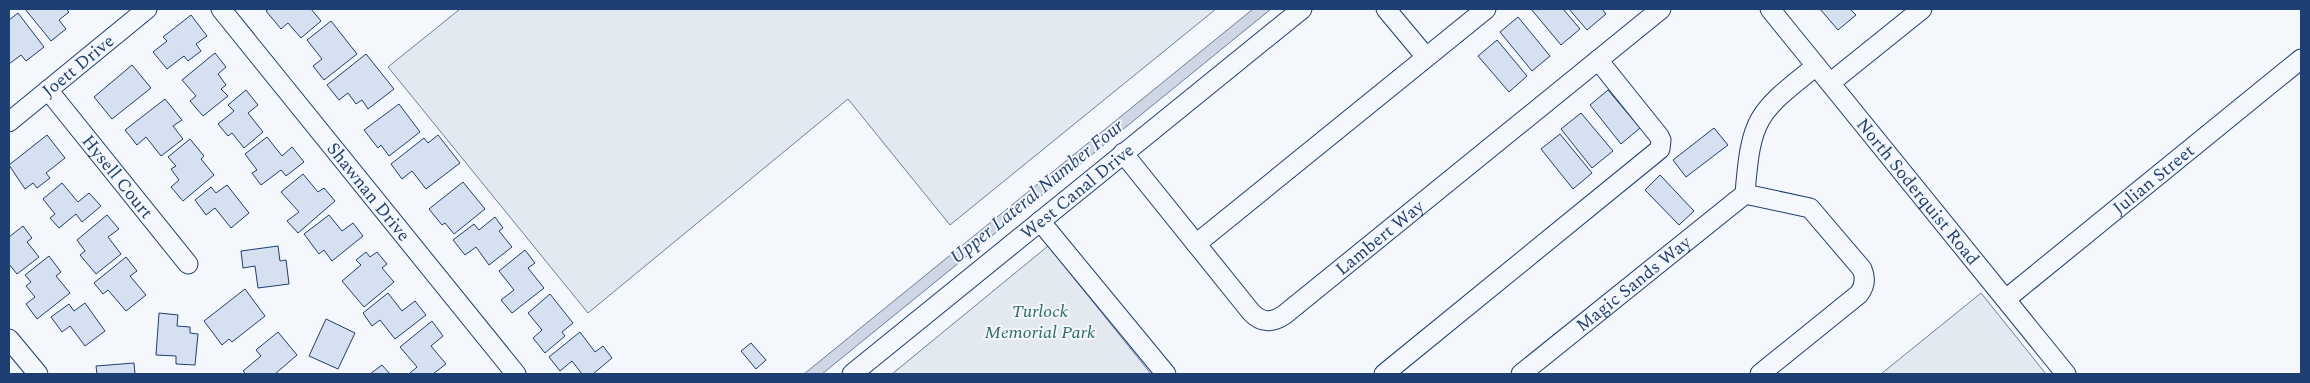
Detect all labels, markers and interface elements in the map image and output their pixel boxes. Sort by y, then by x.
street label: Joett Drive [36,28,120,103]
water label: Upper Lateral Number Four [944,112,1131,271]
street label: North Soderquist Road [1850,112,1986,271]
street label: Hysell Court [75,129,160,224]
street label: Shawnan Drive [320,136,417,247]
street label: West Canal Drive [1015,137,1140,246]
street label: Julian Street [2106,137,2200,221]
street label: Lambert Way [1329,192,1431,282]
street label: Magic Sands Way [1570,228,1698,338]
park label: Turlock Memorial Park [985,298,1096,346]

